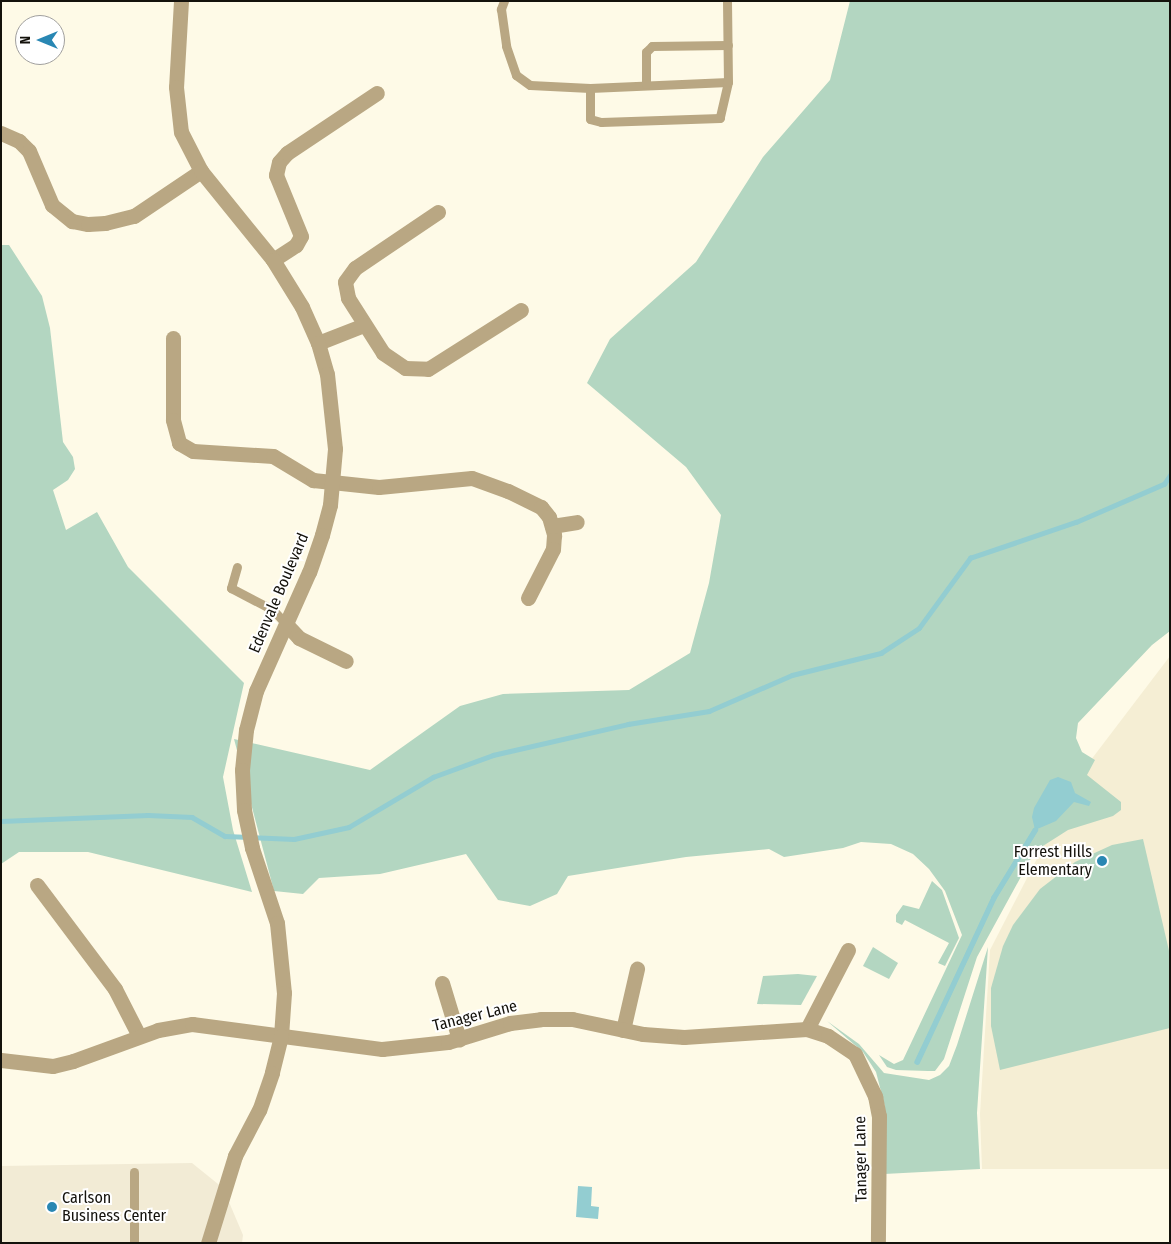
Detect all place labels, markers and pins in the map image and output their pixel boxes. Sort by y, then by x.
place label: Forrest Hills Elementary [1014,842,1092,880]
marker: Forrest Hills Elementary [1096,855,1108,867]
place label: Carlson Business Center [62,1188,166,1226]
marker: Carlson Business Center [46,1201,58,1213]

